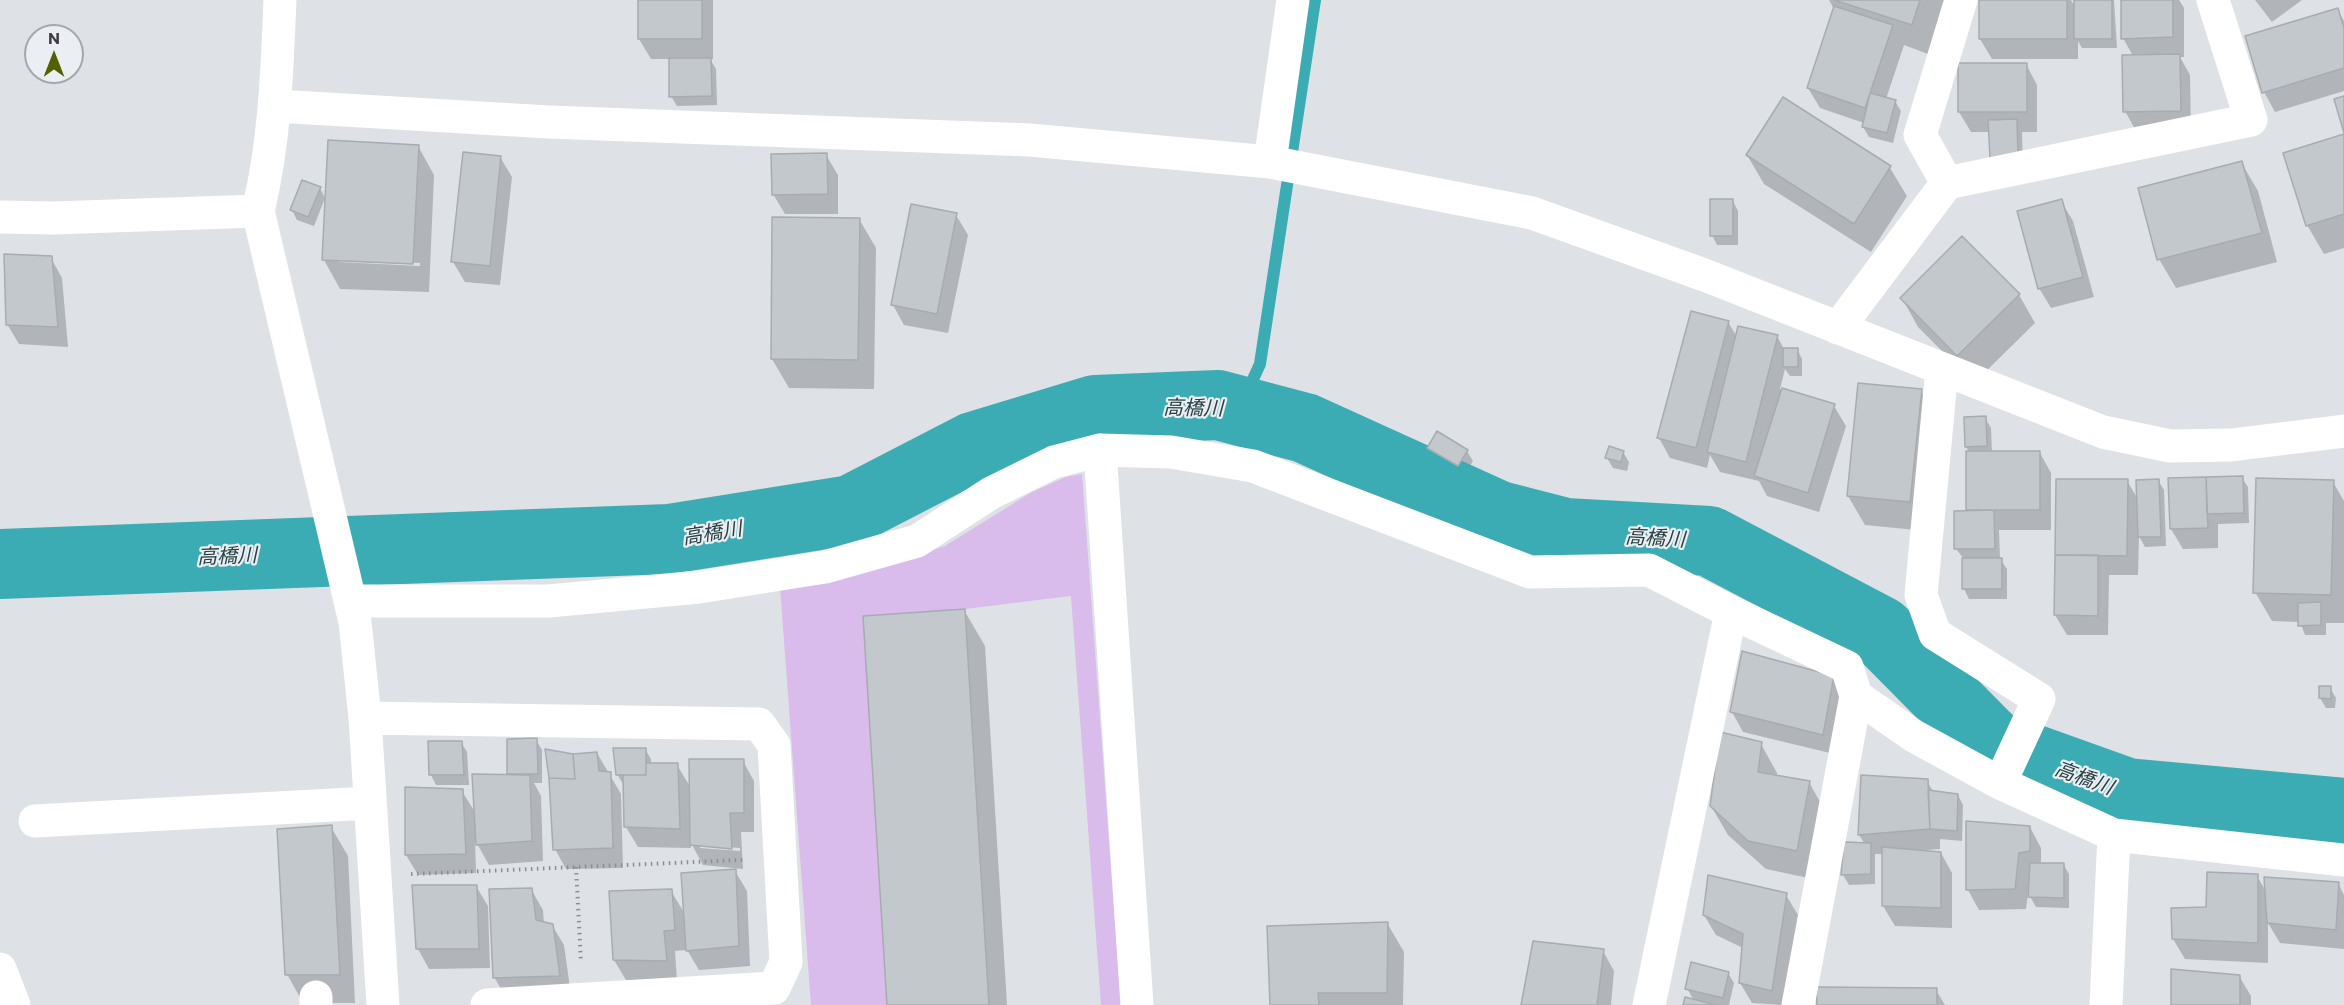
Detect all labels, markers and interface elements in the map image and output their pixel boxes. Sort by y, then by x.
north arrow [24,24,84,84]
text: N [48,28,60,47]
water label: 高橋川 [1163,395,1223,421]
water label: 高橋川 [680,516,744,550]
water label: 高橋川 [1624,524,1686,552]
water label: 高橋川 [197,543,257,569]
water label: 高橋川 [2052,756,2116,800]

